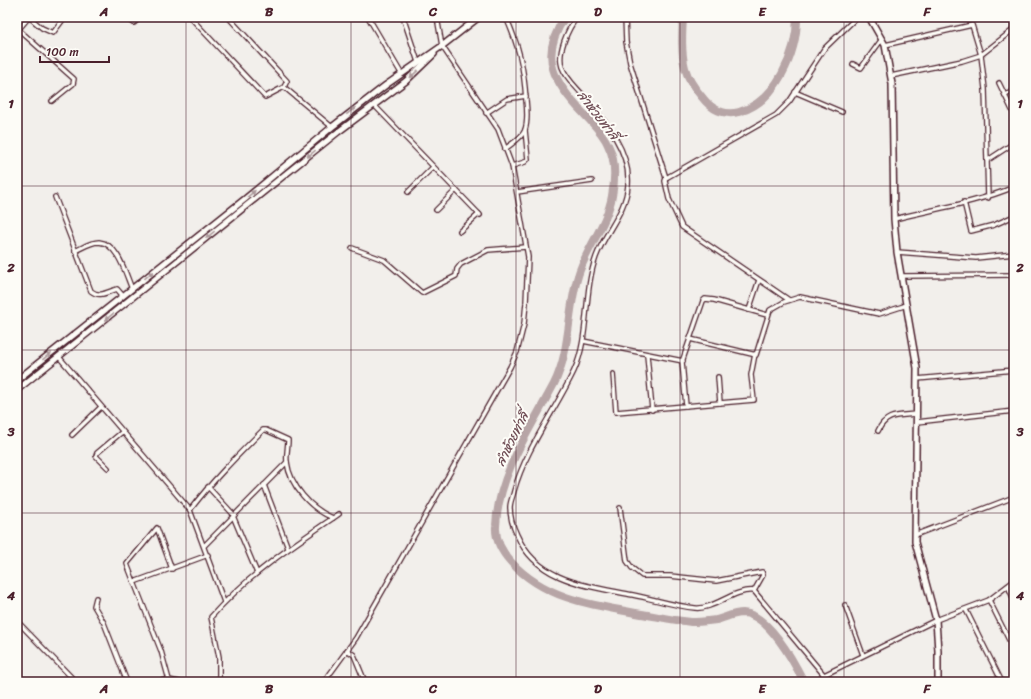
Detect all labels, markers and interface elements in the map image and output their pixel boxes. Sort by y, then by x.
text: A [99,0,108,23]
text: B [265,0,274,23]
text: C [428,0,438,23]
text: D [594,0,602,23]
text: E [758,0,767,23]
text: F [922,0,931,23]
scale bar [40,38,109,64]
text: 100 m [46,41,79,63]
one-way arrow [409,69,419,79]
water label: ลำห้วยท่าลี่ [571,85,629,150]
text: 1 [8,92,14,115]
text: 1 [1017,92,1023,115]
one-way arrow [346,107,357,116]
one-way arrow [306,149,317,158]
one-way arrow [246,189,256,198]
one-way arrow [205,231,216,240]
text: 2 [6,256,15,279]
text: 2 [1015,256,1024,279]
one-way arrow [144,271,155,279]
one-way arrow [103,312,114,321]
one-way arrow [42,351,53,360]
water label: ลำห้วยท่าลี่ [489,403,538,470]
text: 3 [6,420,15,443]
text: 3 [1015,420,1024,443]
text: 4 [6,584,16,607]
text: 4 [1015,584,1025,607]
text: A [99,677,108,699]
text: B [265,677,274,699]
text: C [428,677,438,699]
text: D [594,677,602,699]
text: E [758,677,767,699]
text: F [922,677,931,699]

